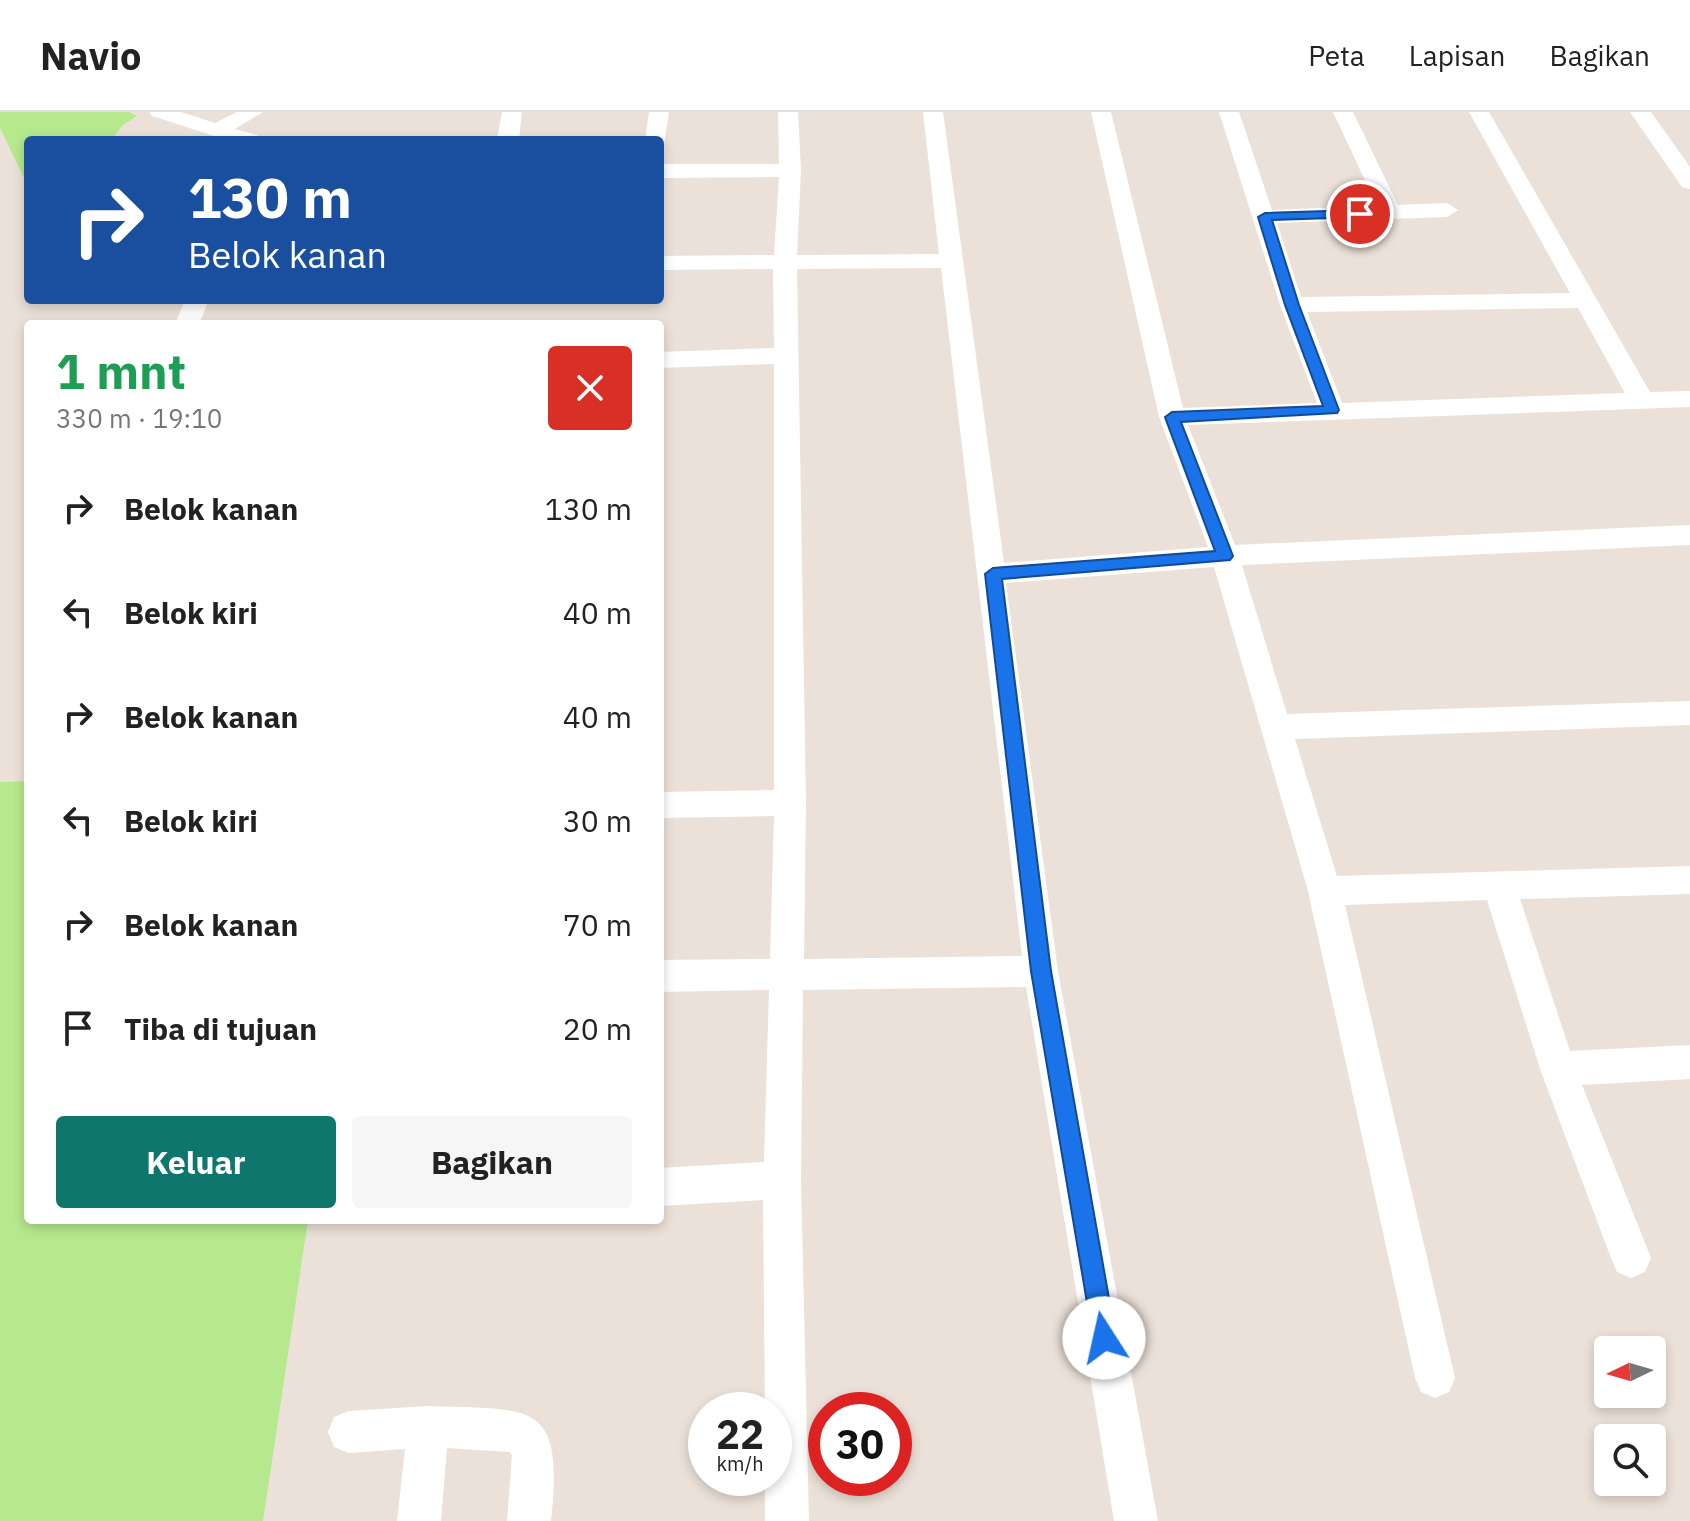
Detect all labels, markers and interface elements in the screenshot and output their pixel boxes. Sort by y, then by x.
text: Navio [40,31,142,80]
text: Peta [1308,37,1365,74]
text: Lapisan [1409,37,1506,74]
text: Bagikan [1550,37,1650,74]
text: 130 m [188,161,352,233]
icon: right [56,168,160,272]
pin [1326,180,1394,248]
icon: arrive [1338,192,1382,236]
text: Belok kanan [188,231,387,278]
text: 1 mnt [56,340,186,402]
button: close [548,346,632,430]
text: 330 m · 19:10 [56,401,222,435]
icon: right [56,486,100,530]
text: Belok kanan [124,489,298,528]
text: 130 m [545,489,632,528]
icon: left [56,590,100,634]
text: Belok kiri [124,593,258,632]
text: 40 m [563,593,632,632]
icon: right [56,694,100,738]
text: Belok kanan [124,697,298,736]
text: 40 m [563,697,632,736]
icon: left [56,798,100,842]
text: Belok kiri [124,801,258,840]
text: 30 m [563,801,632,840]
icon: right [56,902,100,946]
text: Belok kanan [124,905,298,944]
text: 70 m [563,905,632,944]
icon: arrive [56,1006,100,1050]
text: Tiba di tujuan [124,1009,317,1048]
text: 20 m [563,1009,632,1048]
button: Keluar [56,1116,336,1208]
button: Bagikan [352,1116,632,1208]
position arrow [1062,1296,1146,1380]
north arrow [1594,1336,1666,1408]
map controls [1594,1336,1666,1496]
speed limit sign: 30 [808,1392,912,1496]
text: 22 [716,1408,764,1460]
button: search [1594,1424,1666,1496]
text: km/h [716,1450,764,1477]

